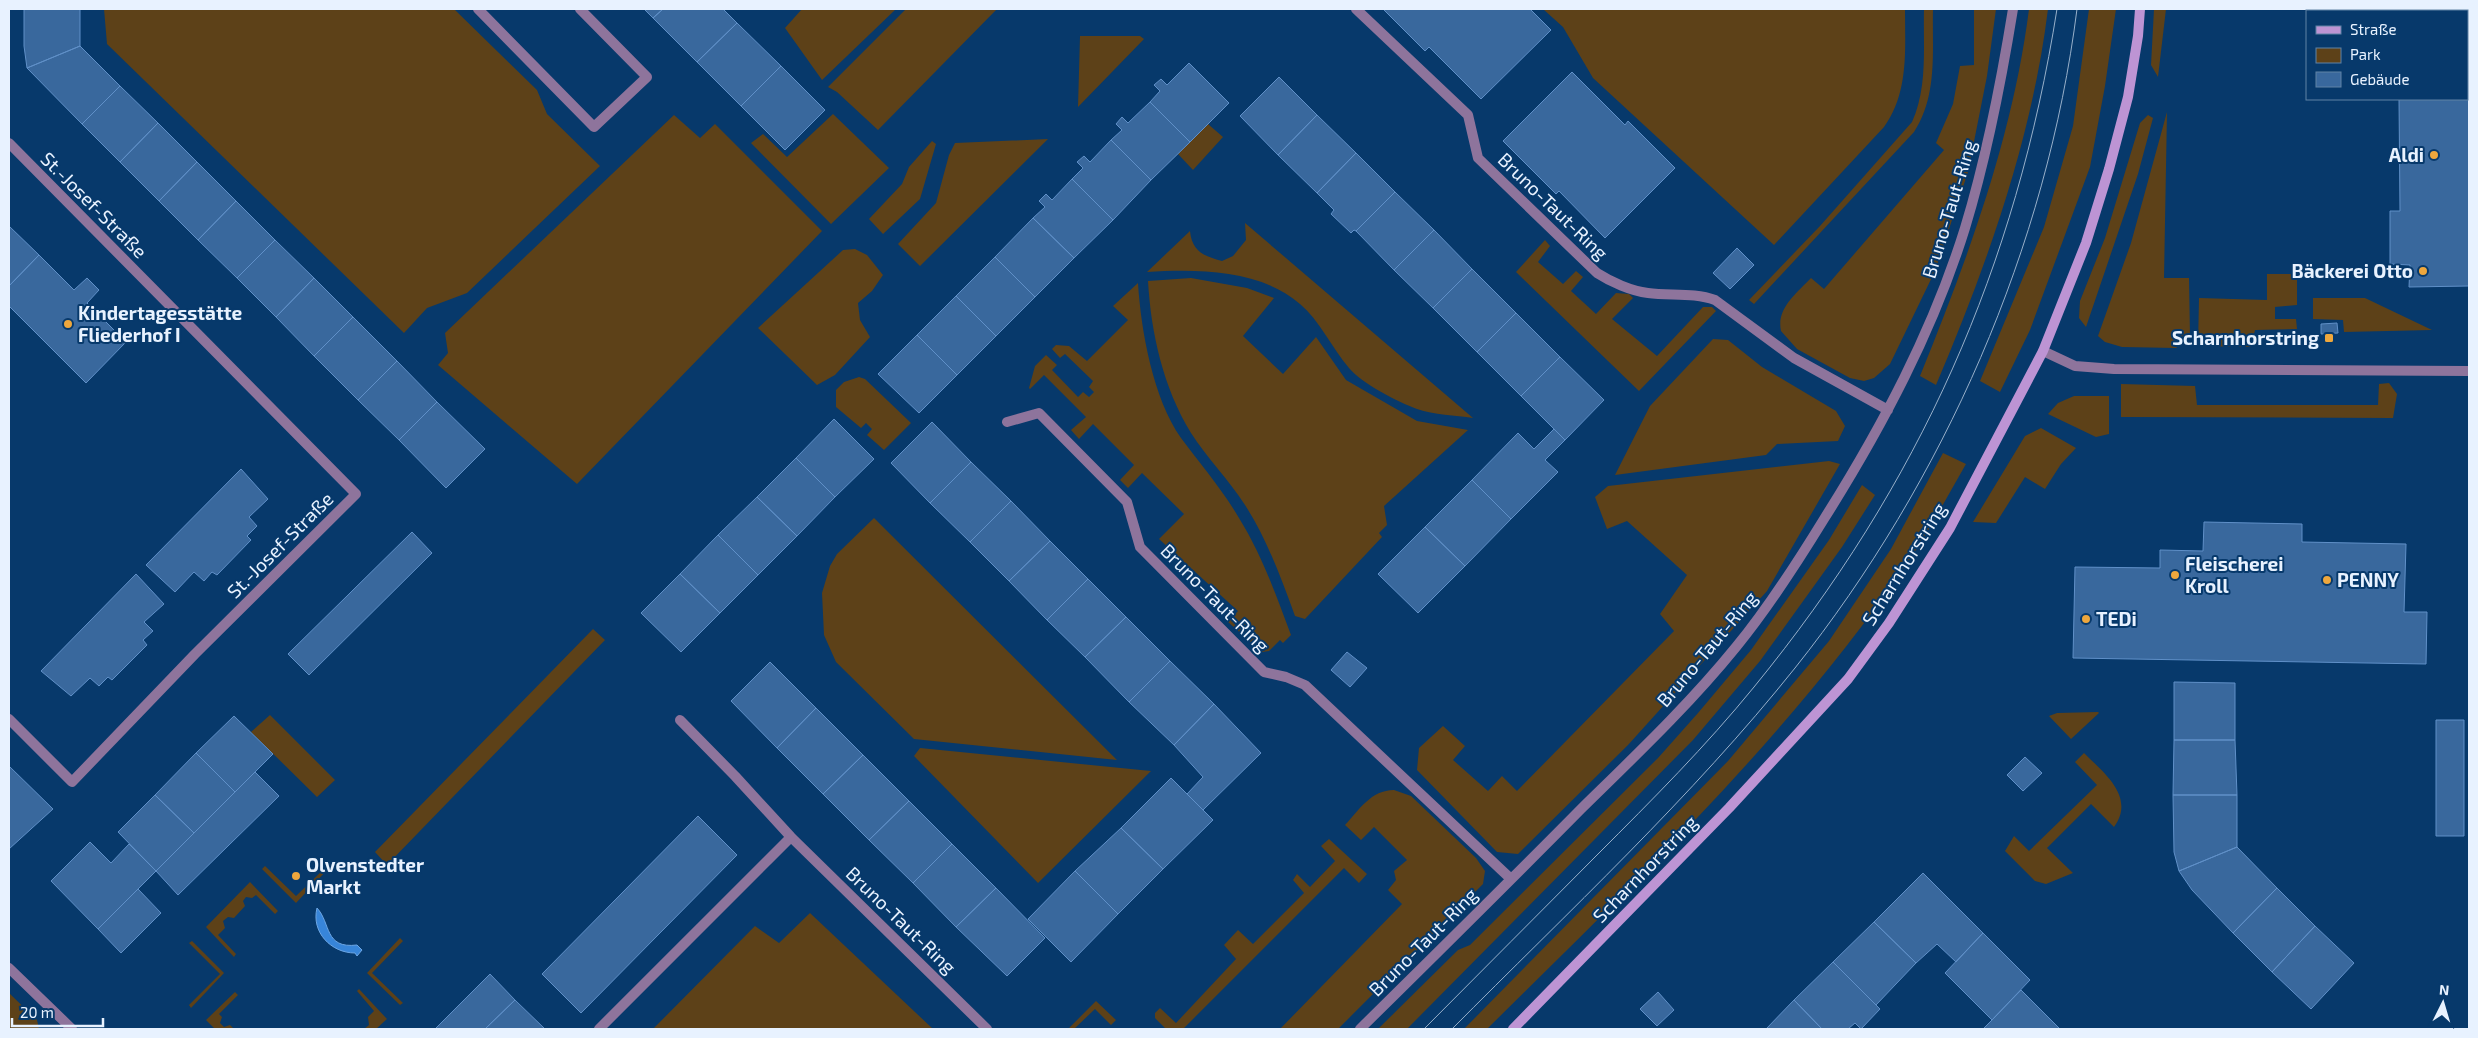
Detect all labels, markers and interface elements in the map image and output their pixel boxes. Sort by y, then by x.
legend [2306,10,2468,100]
text: Straße [2350,20,2396,38]
text: Park [2350,45,2381,63]
text: Gebäude [2350,70,2409,88]
street label: Bruno-Taut-Ring [1916,136,1981,281]
place label: Aldi [2389,143,2424,166]
street label: St.-Josef-Straße [36,147,152,263]
street label: Bruno-Taut-Ring [1494,147,1613,264]
marker: Aldi [2428,149,2440,161]
place label: Bäckerei Otto [2291,259,2413,282]
marker: Bäckerei Otto [2417,265,2429,277]
place label: Kindertagesstätte Fliederhof I [78,301,243,346]
marker: Kindertagesstätte Fliederhof I [62,318,74,330]
place label: Scharnhorstring [2172,326,2319,349]
marker: Scharnhorstring [2323,332,2335,344]
street label: St.-Josef-Straße [222,487,338,603]
street label: Scharnhorstring [1857,498,1951,629]
street label: Bruno-Taut-Ring [1156,539,1275,657]
place label: Fleischerei Kroll [2185,552,2284,597]
place label: PENNY [2337,568,2399,591]
marker: Fleischerei Kroll [2169,569,2181,581]
marker: PENNY [2321,574,2333,586]
street label: Bruno-Taut-Ring [1652,586,1762,711]
place label: TEDi [2096,607,2137,630]
marker: TEDi [2080,613,2092,625]
street label: Scharnhorstring [1588,810,1702,927]
place label: Olvenstedter Markt [306,853,424,898]
street label: Bruno-Taut-Ring [842,861,961,978]
marker: Olvenstedter Markt [290,870,302,882]
street label: Bruno-Taut-Ring [1364,882,1482,1001]
north arrow [2418,978,2468,1028]
text: N [2438,981,2450,998]
scale bar [12,996,104,1028]
text: 20 m [20,1003,54,1021]

